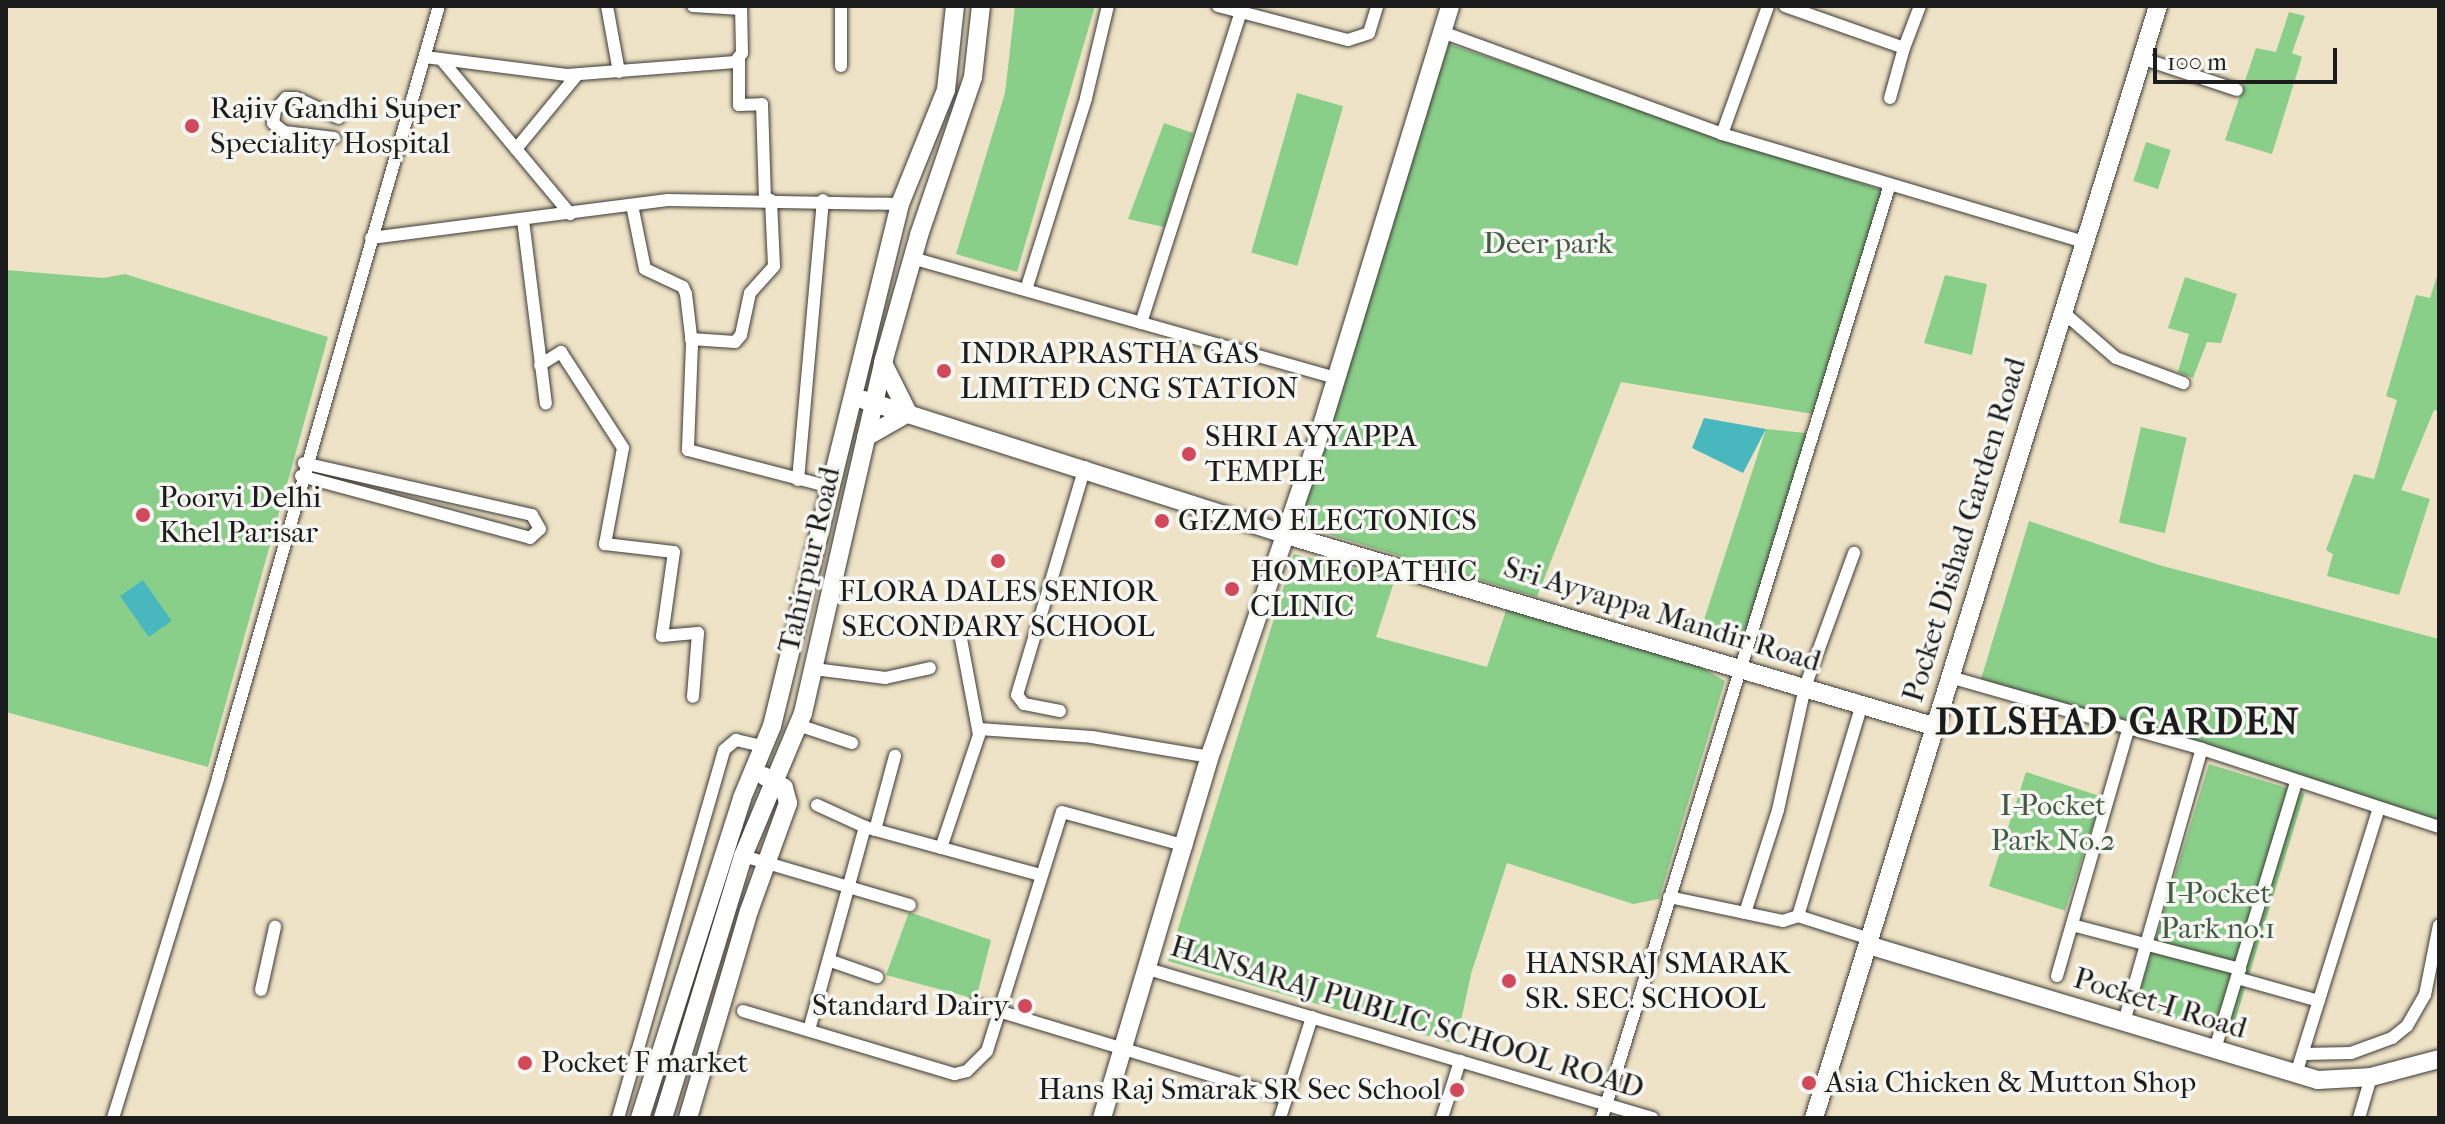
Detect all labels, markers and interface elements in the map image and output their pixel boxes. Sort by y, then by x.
scale bar [2157,32,2341,82]
text: 100 m [2167,48,2227,76]
place label: Rajiv Gandhi Super Speciality Hospital [210,91,461,162]
marker: Rajiv Gandhi Super Speciality Hospital [181,115,203,137]
park label: Deer park [1483,226,1613,262]
place label: INDRAPRASTHA GAS LIMITED CNG STATION [960,336,1298,406]
street label: Pocket Dishad Garden Road [1895,353,2035,707]
marker: INDRAPRASTHA GAS LIMITED CNG STATION [935,362,953,380]
place label: SHRI AYYAPPA TEMPLE [1205,419,1417,490]
marker: SHRI AYYAPPA TEMPLE [1180,445,1198,463]
street label: Tahirpur Road [771,463,849,657]
place label: Poorvi Delhi Khel Parisar [159,480,321,550]
place label: GIZMO ELECTONICS [1178,503,1477,539]
marker: Poorvi Delhi Khel Parisar [134,506,152,524]
marker: GIZMO ELECTONICS [1153,512,1171,530]
street label: Sri Ayyappa Mandir Road [1499,550,1825,680]
marker: FLORA DALES SENIOR SECONDARY SCHOOL [989,552,1007,570]
place label: HOMEOPATHIC CLINIC [1250,554,1477,624]
place label: FLORA DALES SENIOR SECONDARY SCHOOL [839,574,1157,644]
marker: HOMEOPATHIC CLINIC [1221,578,1243,600]
district label: DILSHAD GARDEN [1935,699,2301,745]
park label: I-Pocket Park No.2 [1991,788,2115,858]
park label: I-Pocket Park no.1 [2160,876,2276,946]
street label: HANSARAJ PUBLIC SCHOOL ROAD [1166,929,1648,1107]
place label: HANSRAJ SMARAK SR. SEC. SCHOOL [1525,946,1790,1016]
street label: Pocket-I Road [2069,961,2251,1047]
marker: HANSRAJ SMARAK SR. SEC. SCHOOL [1500,972,1518,990]
place label: Standard Dairy [812,988,1009,1024]
marker: Standard Dairy [1016,997,1034,1015]
place label: Pocket F market [541,1045,748,1081]
marker: Pocket F market [516,1054,534,1072]
place label: Asia Chicken & Mutton Shop [1825,1065,2196,1101]
place label: Hans Raj Smarak SR Sec School [1038,1072,1441,1108]
marker: Asia Chicken & Mutton Shop [1800,1074,1818,1092]
marker: Hans Raj Smarak SR Sec School [1448,1081,1466,1099]

